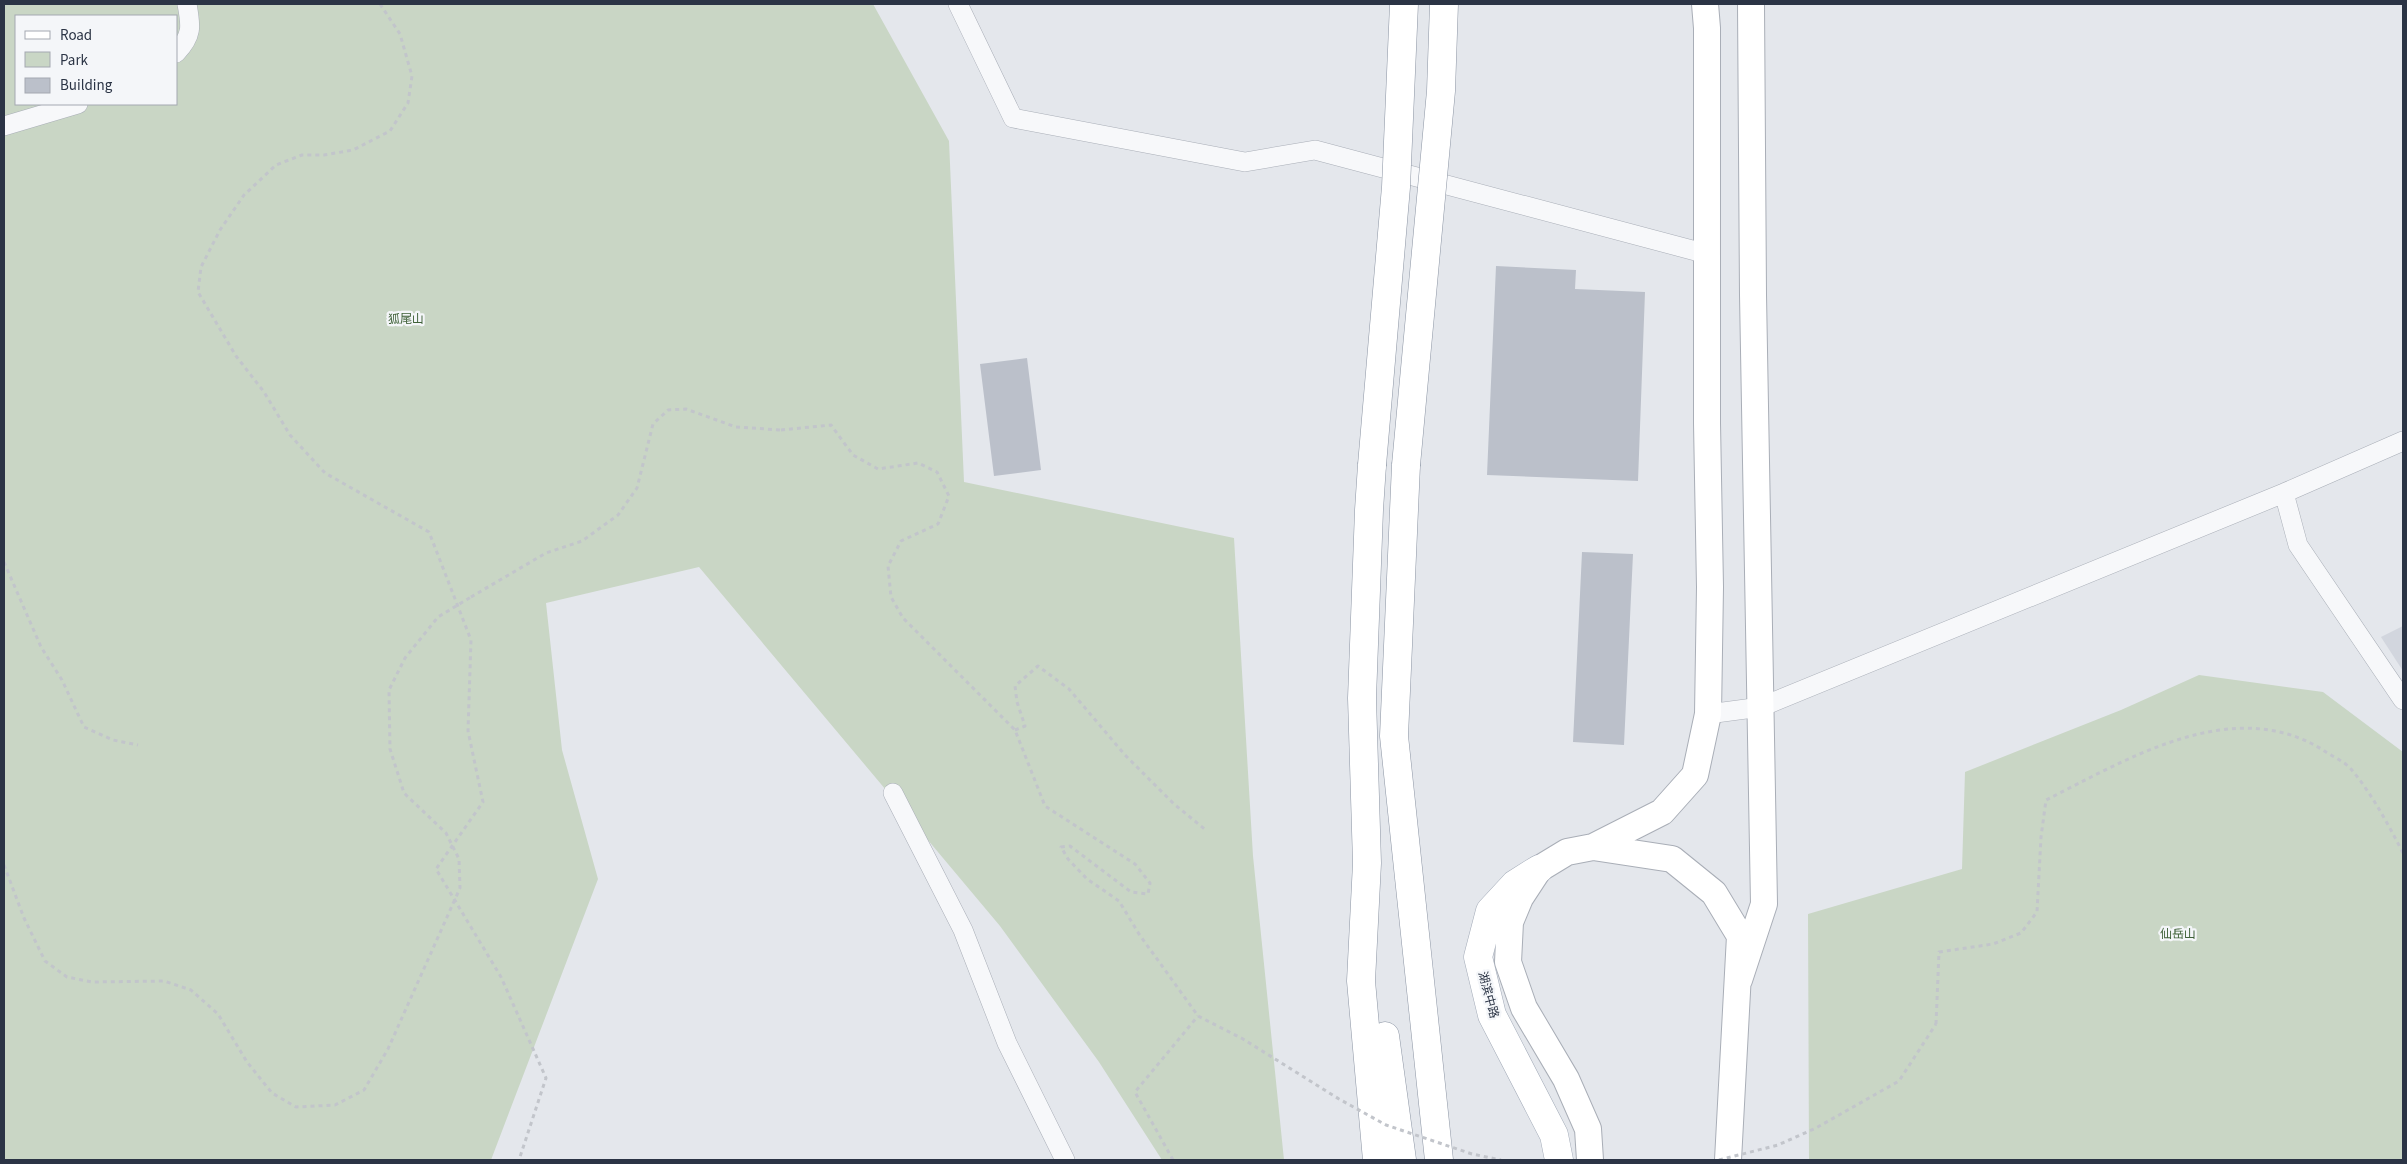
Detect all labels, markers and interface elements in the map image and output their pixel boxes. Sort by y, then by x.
legend [15,15,178,105]
text: Road [60,25,92,46]
text: Park [60,50,89,71]
text: Building [60,75,113,96]
park label: 狐尾山 [388,311,424,328]
park label: 仙岳山 [2160,926,2196,943]
street label: 湖滨中路 [1474,970,1502,1020]

